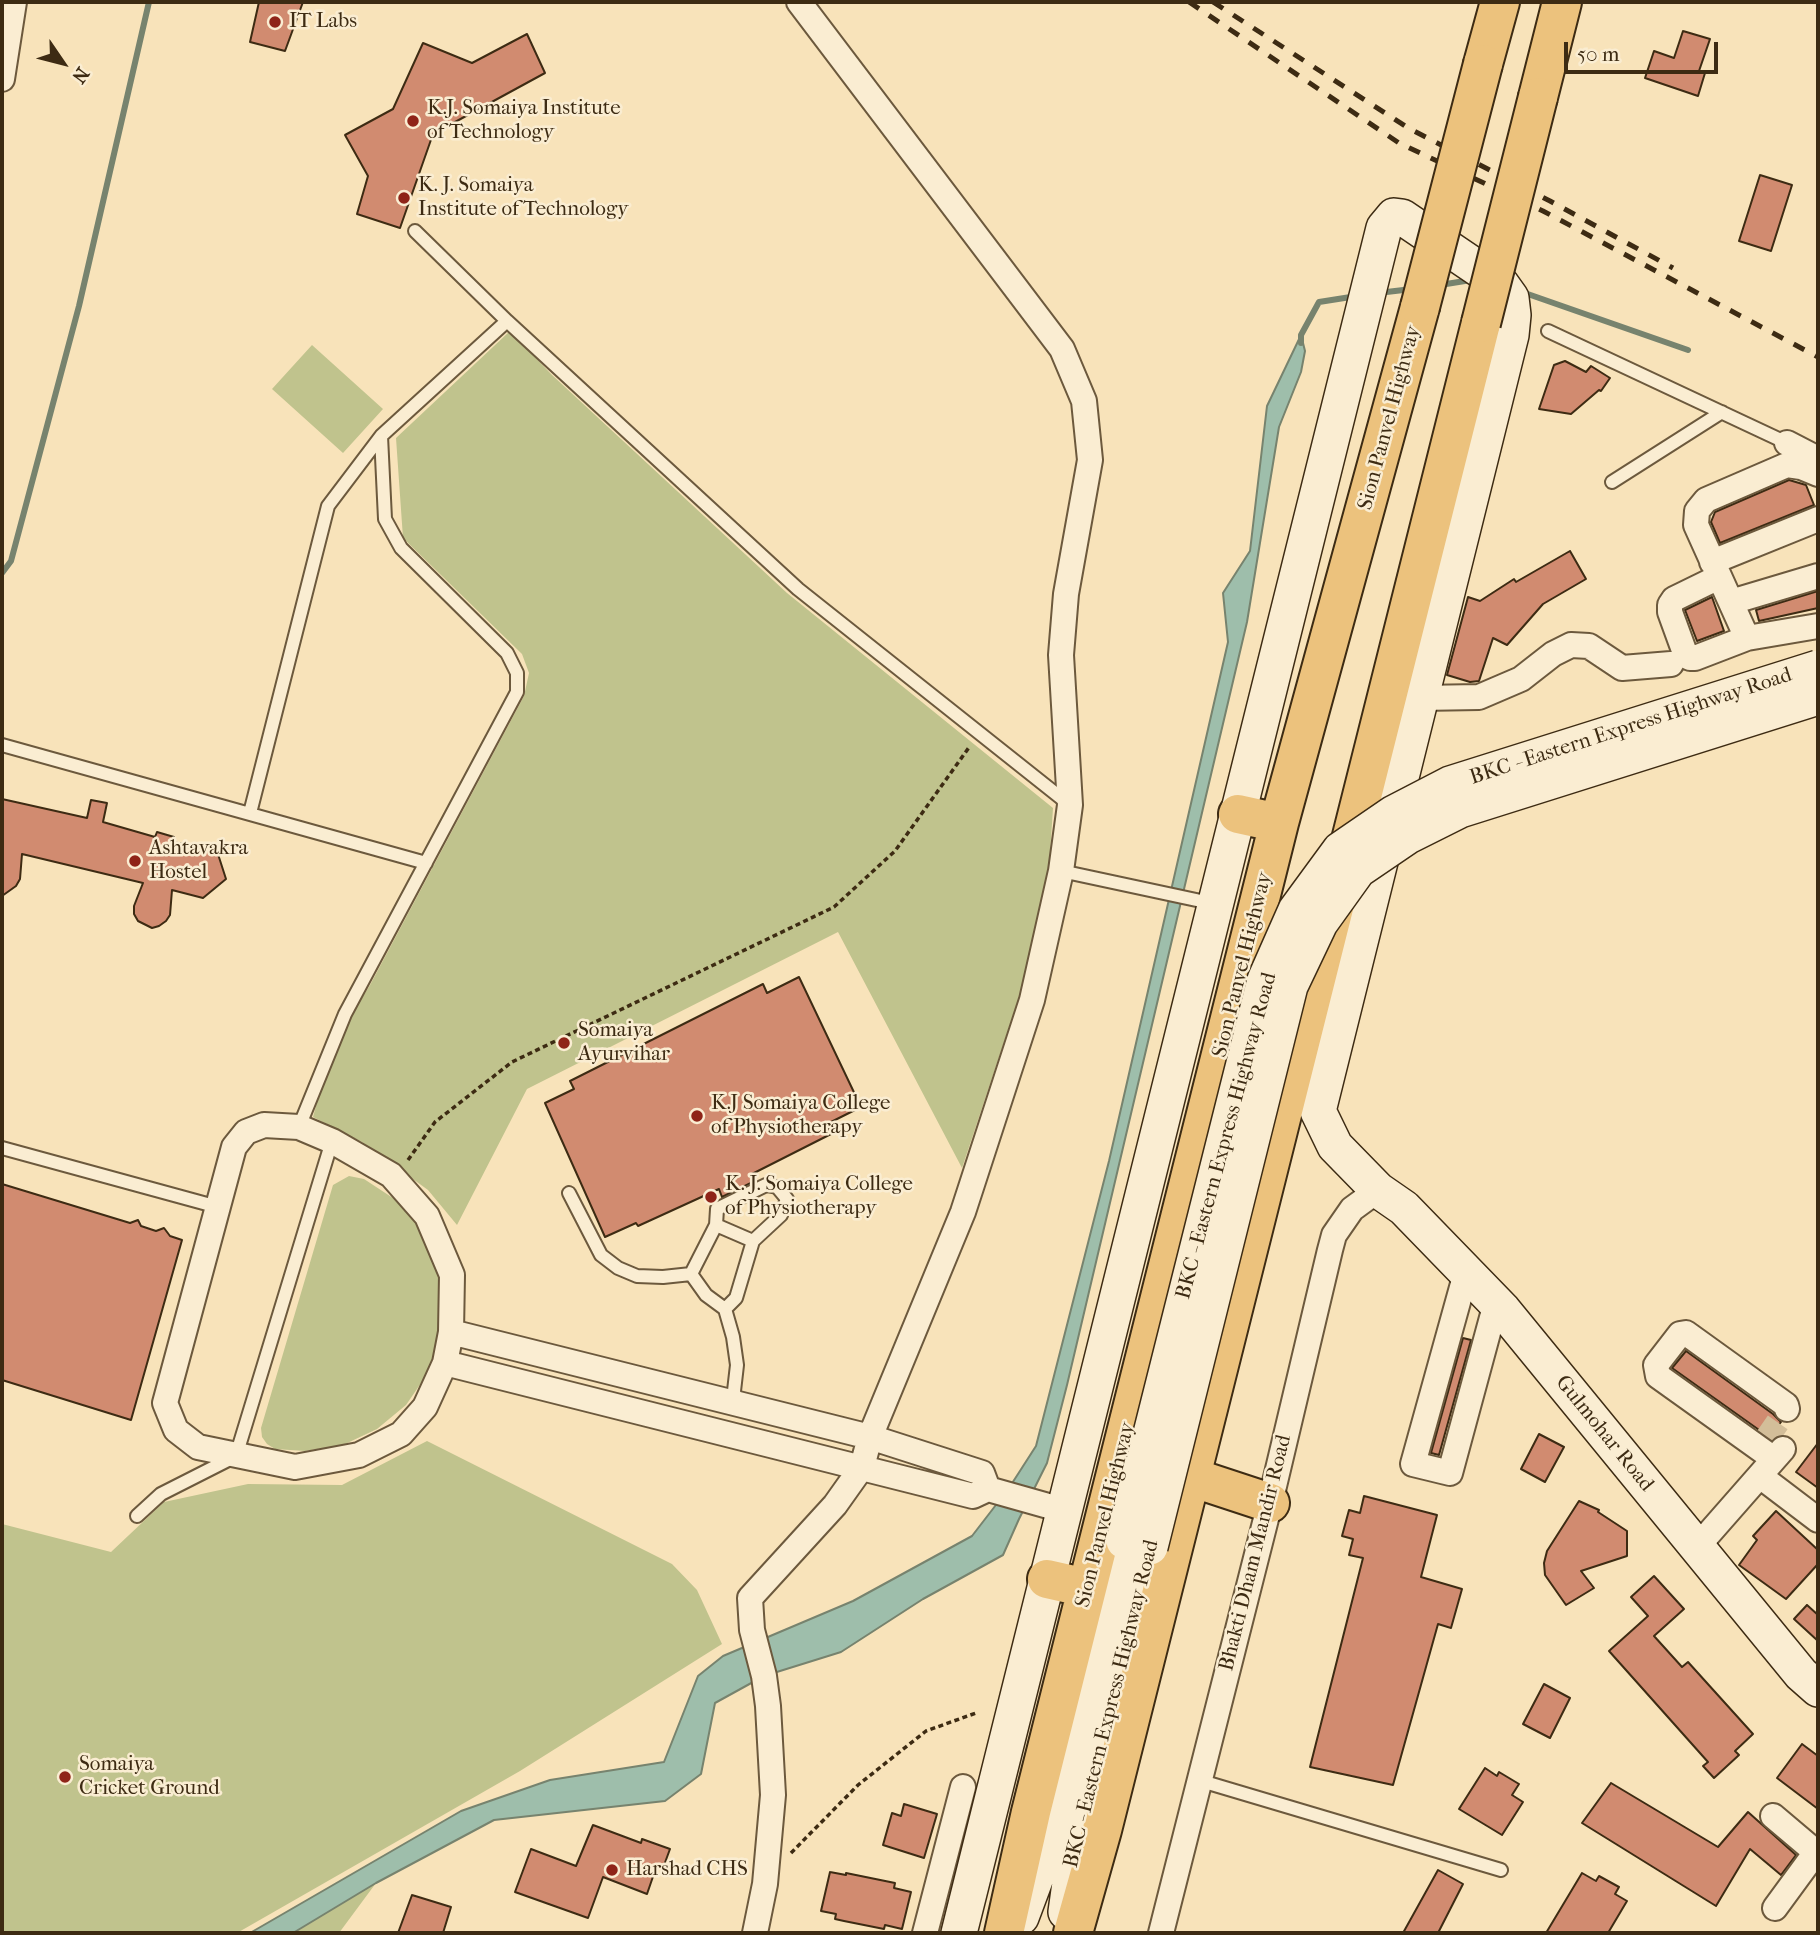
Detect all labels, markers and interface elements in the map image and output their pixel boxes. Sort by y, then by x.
place label: IT Labs [289,9,357,35]
marker: IT Labs [267,14,283,30]
north arrow [28,28,98,98]
scale bar [1568,28,1722,72]
text: 50 m [1577,42,1620,66]
text: N [67,63,93,87]
place label: K.J. Somaiya Institute of Technology [427,96,621,146]
marker: K.J. Somaiya Institute of Technology [405,113,421,129]
place label: K. J. Somaiya Institute of Technology [418,173,628,223]
marker: K. J. Somaiya Institute of Technology [396,190,412,206]
street label: Sion Panvel Highway [1353,323,1427,513]
street label: BKC - Eastern Express Highway Road [1467,663,1795,791]
place label: Ashtavakra Hostel [149,836,248,886]
marker: Ashtavakra Hostel [127,853,143,869]
street label: Sion Panvel Highway [1208,870,1278,1060]
street label: BKC - Eastern Express Highway Road [1171,970,1283,1302]
place label: Somaiya Ayurvihar [578,1018,670,1068]
marker: Somaiya Ayurvihar [556,1035,572,1051]
place label: K.J Somaiya College of Physiotherapy [711,1091,890,1141]
marker: K.J Somaiya College of Physiotherapy [689,1108,705,1124]
place label: K. J. Somaiya College of Physiotherapy [725,1172,913,1222]
marker: K. J. Somaiya College of Physiotherapy [703,1189,719,1205]
street label: Gulmohar Road [1549,1371,1659,1497]
street label: Sion Panvel Highway [1071,1420,1141,1610]
street label: Bhakti Dham Mandir Road [1214,1432,1298,1674]
street label: BKC - Eastern Express Highway Road [1059,1537,1165,1871]
place label: Somaiya Cricket Ground [79,1752,220,1802]
marker: Somaiya Cricket Ground [57,1769,73,1785]
place label: Harshad CHS [626,1857,748,1883]
marker: Harshad CHS [604,1862,620,1878]

